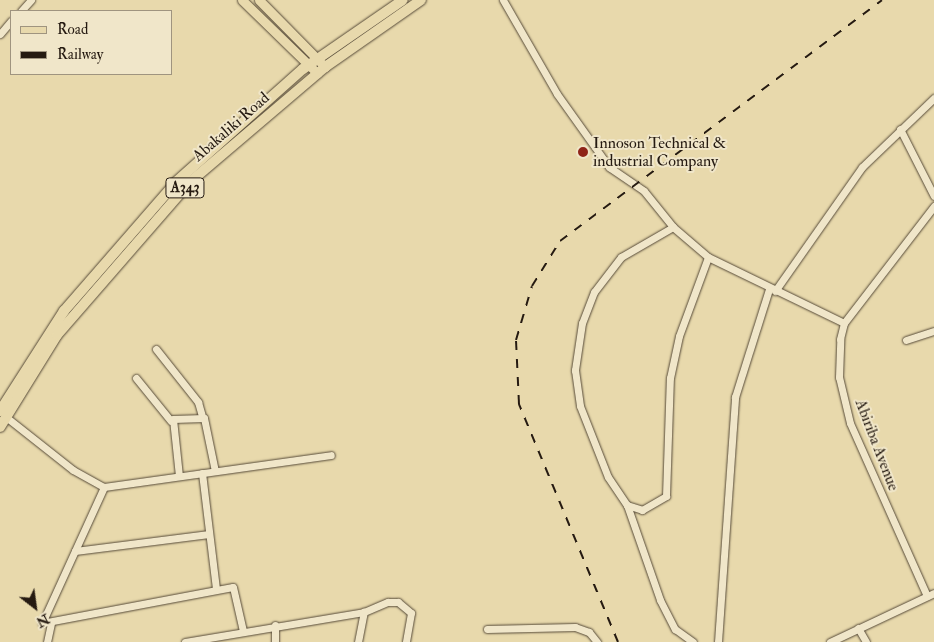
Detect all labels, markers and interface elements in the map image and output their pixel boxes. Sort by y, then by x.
legend [10,10,172,75]
text: Road [57,20,88,39]
text: Railway [57,45,103,64]
street label: Abakaliki Road [189,88,273,166]
place label: Innoson Technical & industrial Company [593,133,726,171]
marker: Innoson Technical & industrial Company [577,146,589,158]
road number: A343 [165,176,205,200]
street label: Abiriba Avenue [851,397,903,493]
north arrow [10,582,60,632]
text: N [33,610,52,631]

